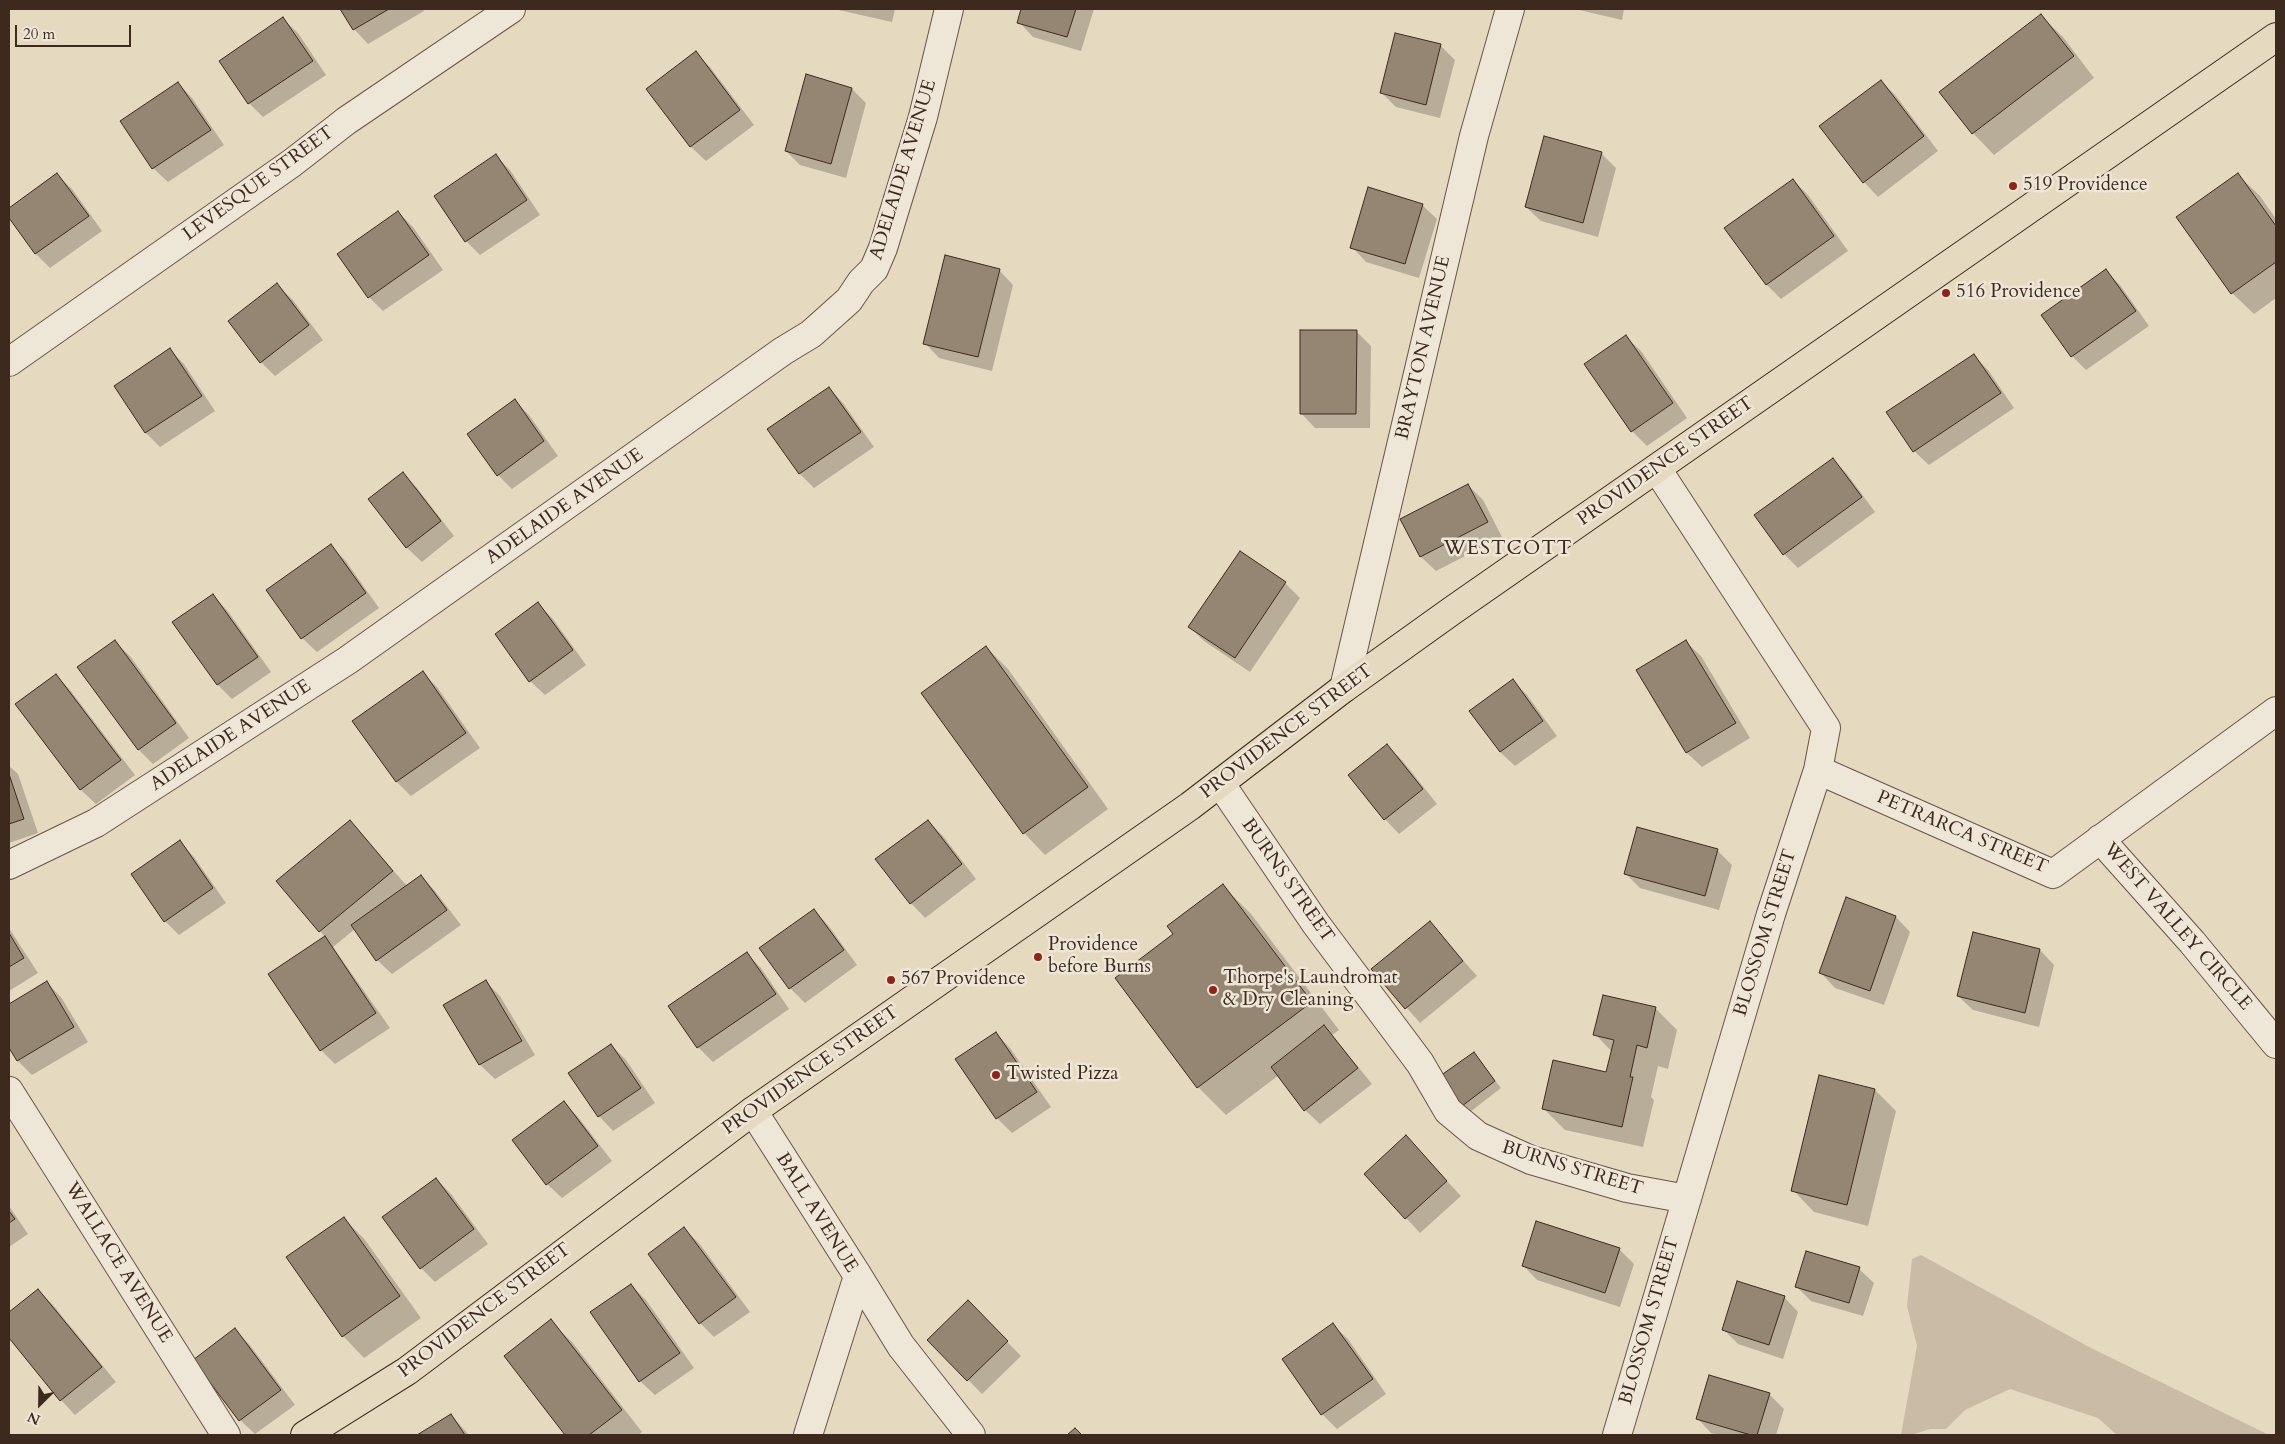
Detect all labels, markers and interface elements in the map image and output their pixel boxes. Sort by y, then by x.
scale bar [18,15,134,47]
text: 20 m [23,24,55,44]
street label: ADELAIDE AVENUE [866,77,942,263]
street label: LEVESQUE STREET [179,122,339,246]
place label: 519 Providence [2023,175,2148,197]
marker: 519 Providence [2007,180,2019,192]
street label: BRAYTON AVENUE [1392,254,1456,442]
place label: 516 Providence [1956,282,2081,304]
marker: 516 Providence [1940,287,1952,299]
street label: PROVIDENCE STREET [1573,392,1759,532]
street label: ADELAIDE AVENUE [482,444,648,570]
district label: WESTCOTT [1442,537,1574,561]
street label: PROVIDENCE STREET [1196,660,1378,804]
street label: ADELAIDE AVENUE [146,675,316,797]
street label: PETRARCA STREET [1873,787,2051,879]
street label: BURNS STREET [1236,814,1338,948]
street label: WEST VALLEY CIRCLE [2098,839,2256,1015]
street label: BLOSSOM STREET [1730,847,1802,1019]
place label: Providence before Burns [1048,935,1151,979]
marker: Providence before Burns [1032,951,1044,963]
place label: Thorpe's Laundromat & Dry Cleaning [1223,968,1398,1012]
place label: 567 Providence [901,969,1026,991]
marker: 567 Providence [885,974,897,986]
marker: Thorpe's Laundromat & Dry Cleaning [1207,984,1219,996]
street label: PROVIDENCE STREET [718,1001,904,1141]
place label: Twisted Pizza [1006,1064,1118,1086]
marker: Twisted Pizza [990,1069,1002,1081]
street label: BURNS STREET [1499,1137,1645,1201]
street label: BALL AVENUE [770,1149,862,1277]
street label: WALLACE AVENUE [59,1179,177,1347]
street label: BLOSSOM STREET [1615,1235,1685,1407]
street label: PROVIDENCE STREET [394,1239,576,1383]
north arrow [15,1379,65,1429]
text: N [25,1407,43,1429]

